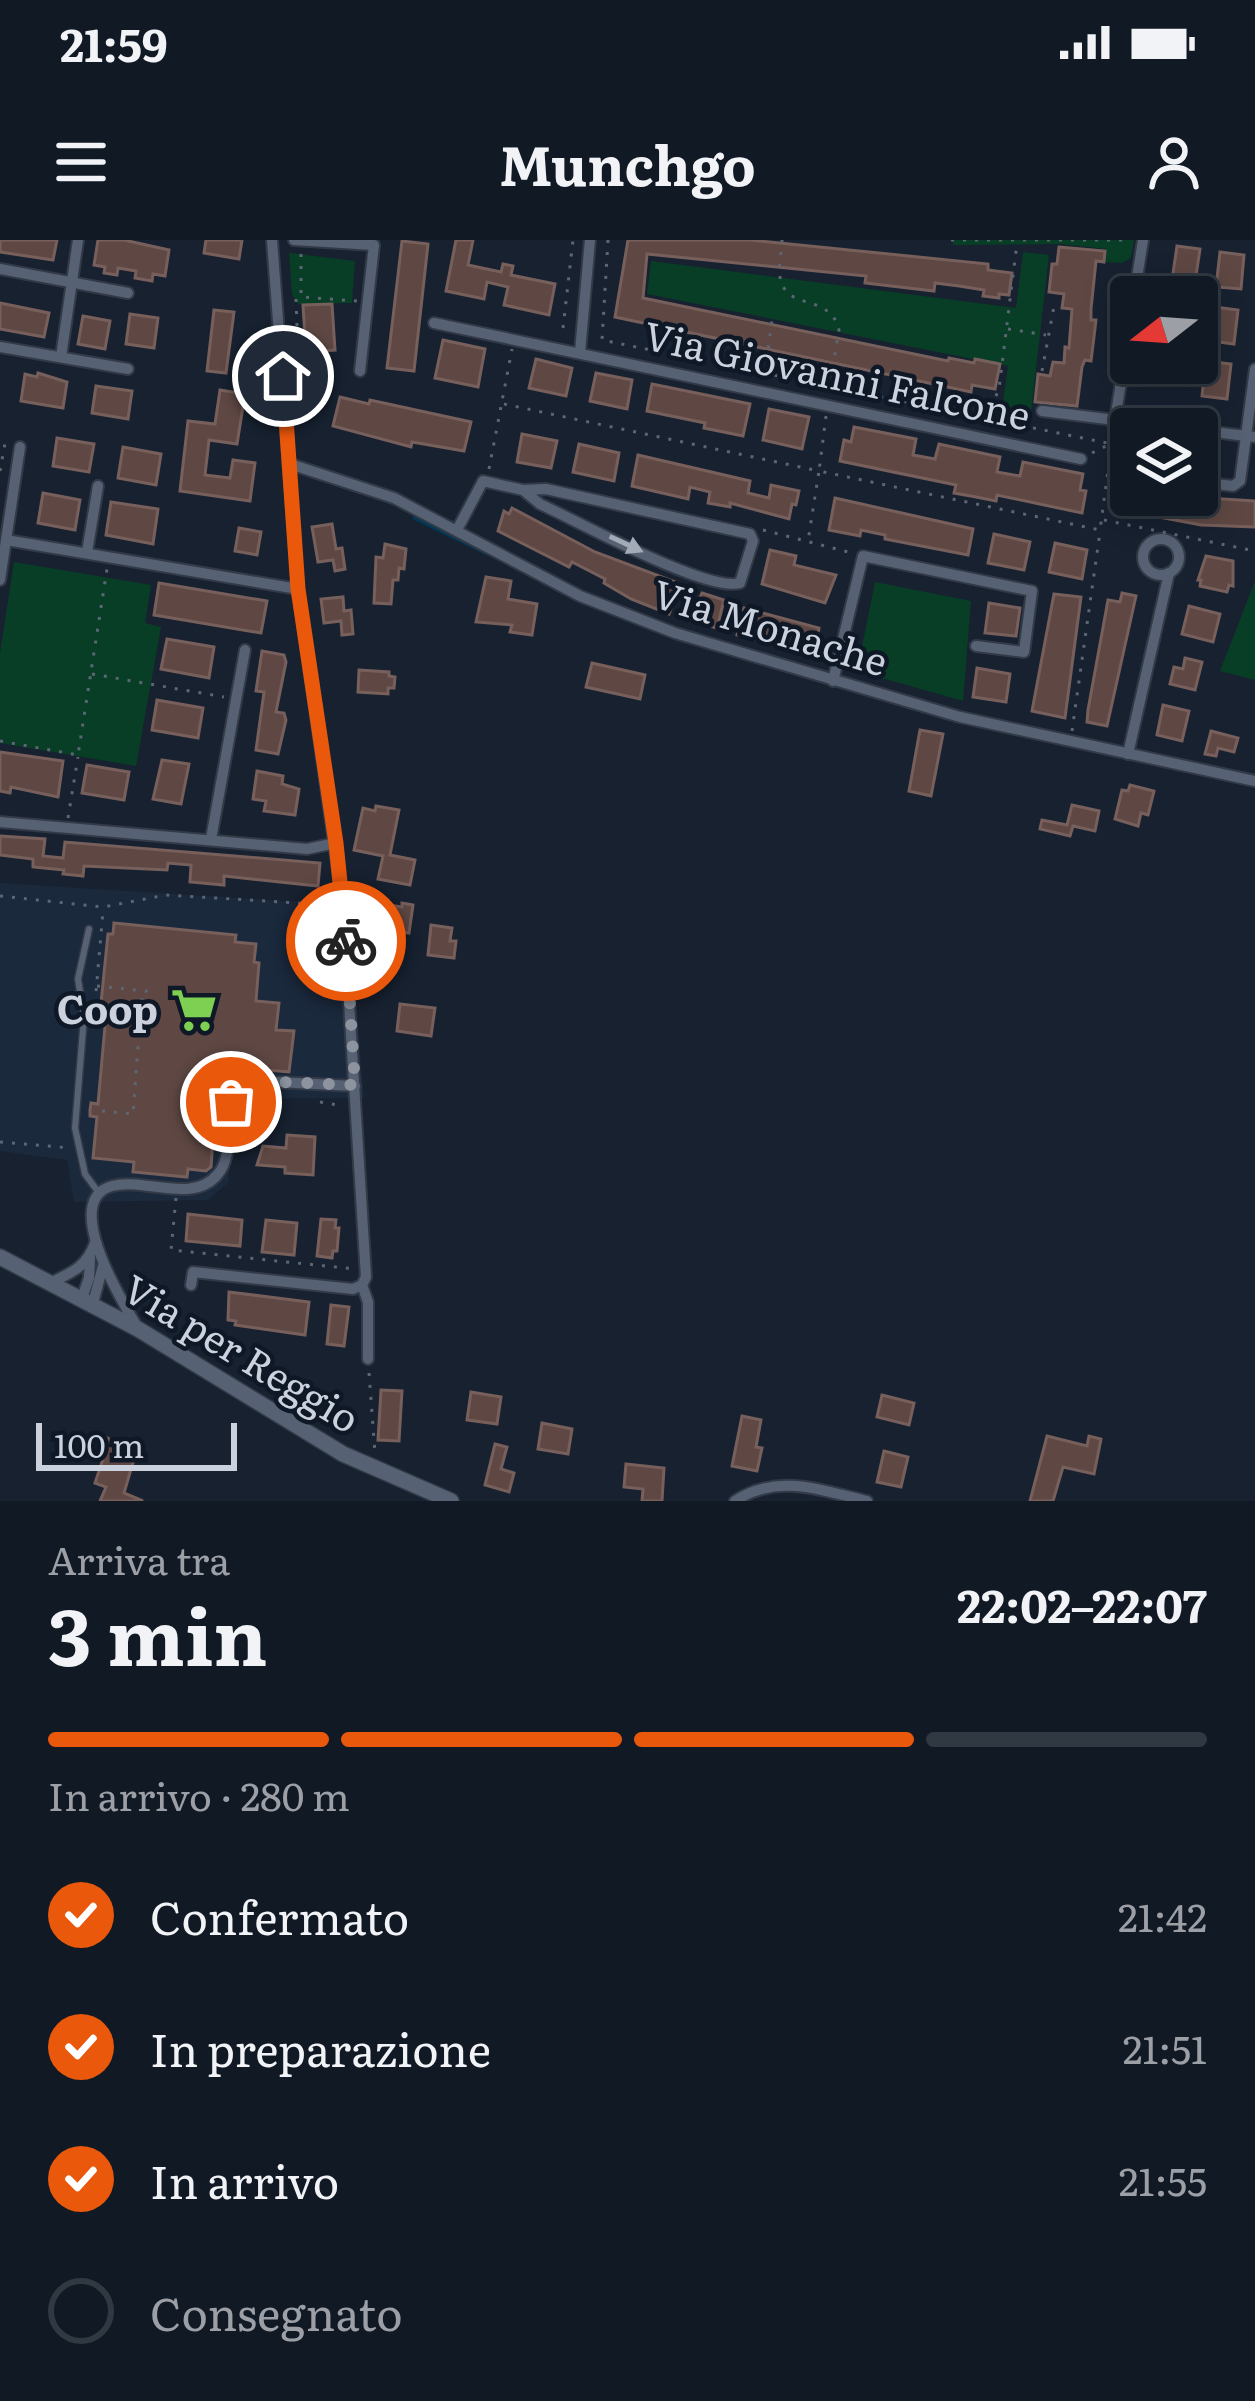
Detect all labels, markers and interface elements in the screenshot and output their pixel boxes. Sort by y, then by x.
text: 21:59 [60,9,168,76]
text: Munchgo [499,122,756,203]
icon: menu [48,129,114,195]
icon: person [1141,129,1207,195]
north arrow [1110,276,1218,384]
map controls [1110,276,1218,516]
street label: Via Giovanni Falcone [639,304,1036,442]
pin [232,325,334,427]
icon: home [250,343,316,409]
button: layers [1110,408,1218,516]
one-way arrow [609,534,644,554]
street label: Via Monache [646,562,895,688]
courier [286,881,406,1001]
icon: bike [313,908,379,974]
place label: Coop [57,978,158,1036]
supermarket icon: Coop [169,985,219,1035]
pin [180,1051,282,1153]
icon: bag [198,1069,264,1135]
street label: Via per Reggio [113,1258,372,1445]
scale bar [36,1417,237,1470]
text: 100 m [54,1419,144,1468]
text: Arriva tra [48,1529,230,1587]
text: 22:02–22:07 [957,1570,1207,1637]
text: 3 min [48,1574,268,1690]
text: In arrivo · 280 m [48,1765,350,1823]
icon: check [48,1882,114,1948]
text: Confermato [150,1882,409,1949]
text: 21:42 [1118,1886,1207,1944]
icon: check [48,2014,114,2080]
text: In preparazione [150,2014,491,2081]
text: 21:51 [1123,2018,1207,2076]
icon: check [48,2146,114,2212]
text: In arrivo [150,2146,339,2213]
text: 21:55 [1119,2150,1207,2208]
text: Consegnato [150,2278,403,2345]

